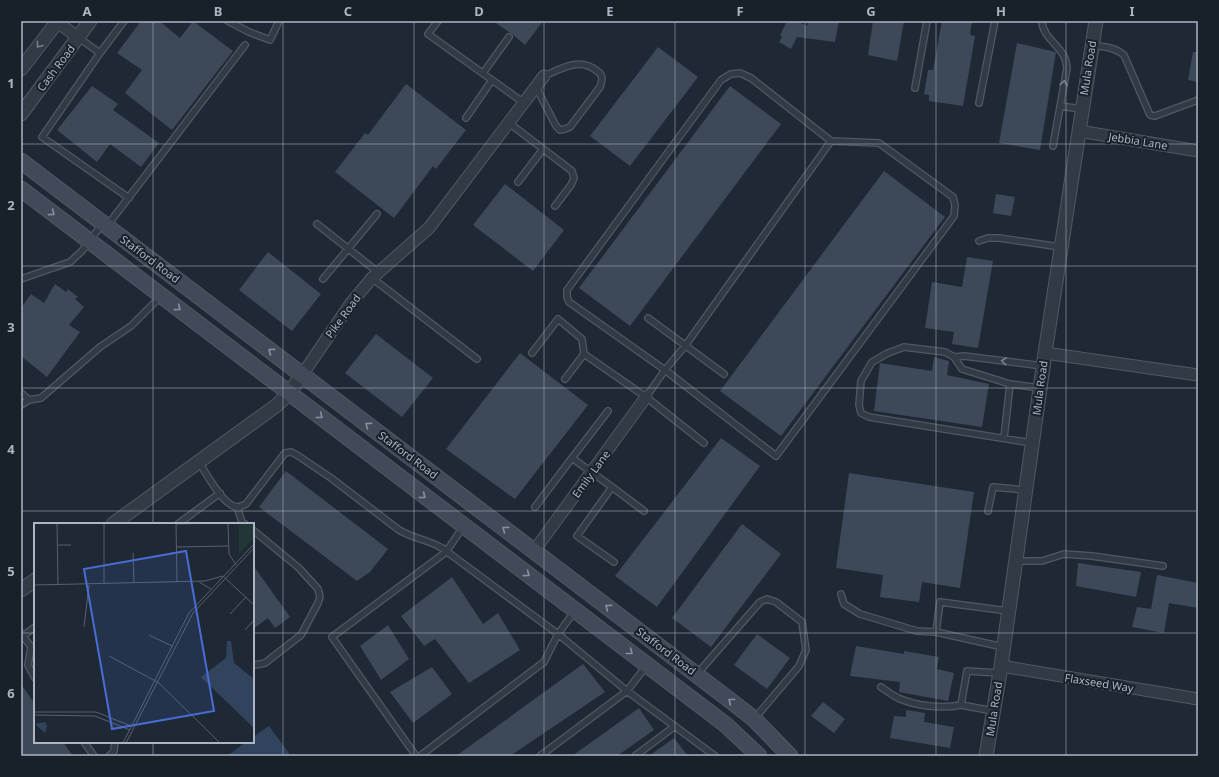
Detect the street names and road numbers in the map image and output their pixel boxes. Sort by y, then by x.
street label: Mula Road [1076,40,1099,96]
street label: Cash Road [33,41,78,94]
street label: Jebbia Lane [1107,128,1169,153]
street label: Stafford Road [118,231,183,286]
street label: Pike Road [322,291,364,341]
street label: Mula Road [1028,360,1051,416]
street label: Stafford Road [376,427,441,482]
street label: Emily Lane [568,447,613,501]
street label: Stafford Road [634,623,699,678]
street label: Flaxseed Way [1064,670,1135,695]
street label: Mula Road [982,681,1005,737]

